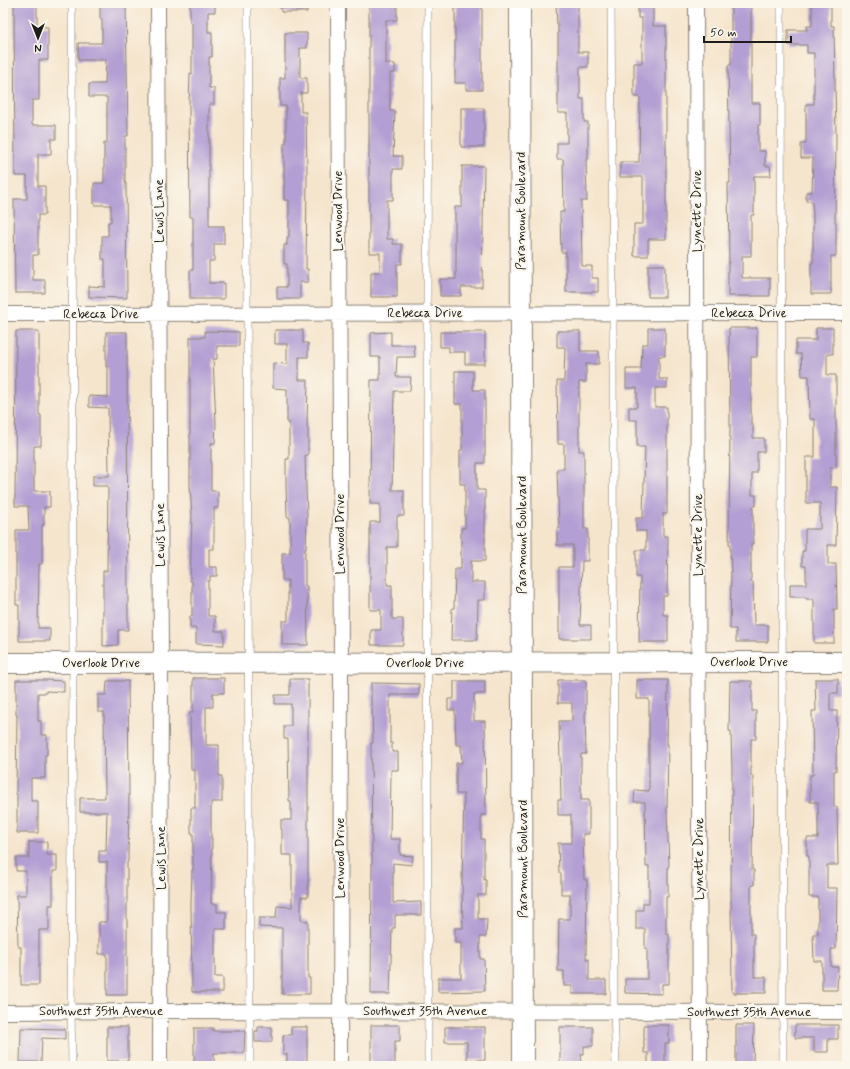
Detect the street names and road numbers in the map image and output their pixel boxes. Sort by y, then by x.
street label: Paramount Boulevard [513,152,530,270]
street label: Lenwood Drive [330,170,347,251]
street label: Lynette Drive [689,170,706,252]
street label: Lewis Lane [151,179,168,243]
street label: Rebecca Drive [387,305,463,322]
street label: Rebecca Drive [711,305,787,322]
street label: Rebecca Drive [63,306,139,323]
street label: Paramount Boulevard [514,476,531,594]
street label: Lenwood Drive [332,493,349,574]
street label: Lynette Drive [690,494,707,576]
street label: Lewis Lane [152,503,169,567]
street label: Overlook Drive [710,654,788,671]
street label: Overlook Drive [62,655,140,672]
street label: Overlook Drive [386,655,464,672]
street label: Paramount Boulevard [515,800,532,918]
street label: Lenwood Drive [332,817,349,898]
street label: Lynette Drive [691,818,708,900]
street label: Lewis Lane [153,826,170,890]
street label: Southwest 35th Avenue [39,1003,163,1020]
street label: Southwest 35th Avenue [363,1003,487,1020]
street label: Southwest 35th Avenue [687,1004,811,1021]

